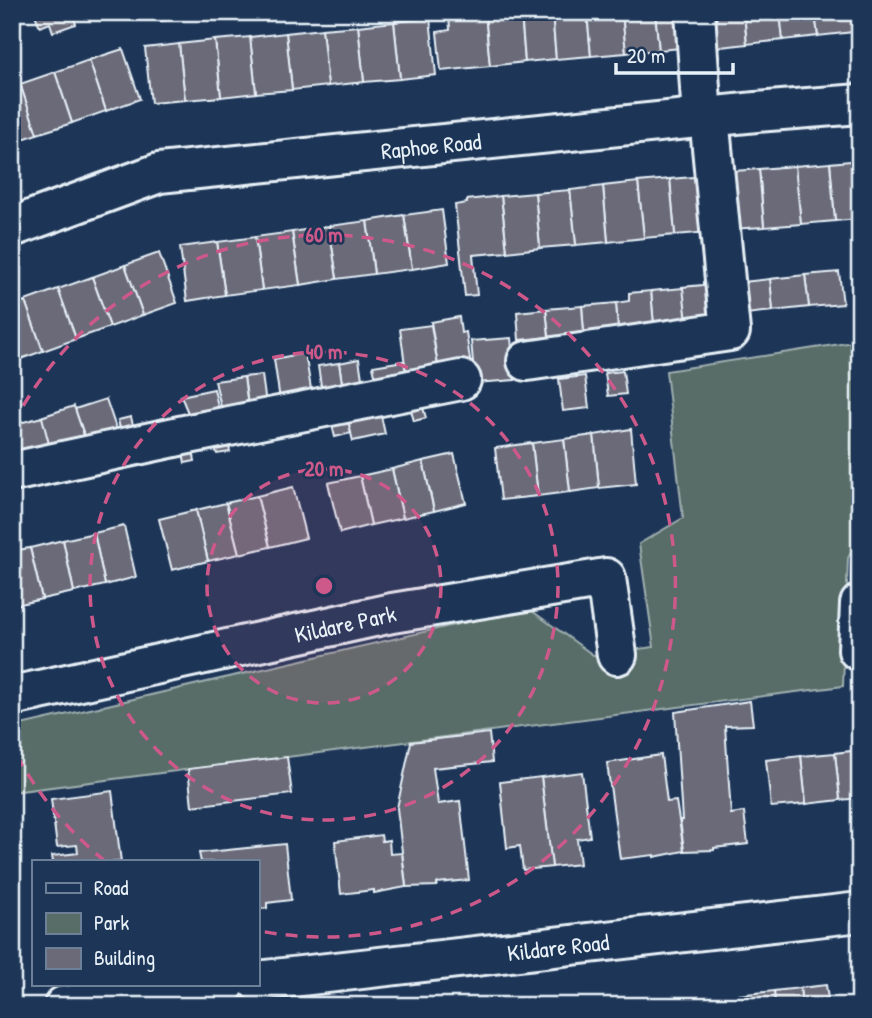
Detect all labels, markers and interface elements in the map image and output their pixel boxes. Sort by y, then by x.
scale bar [616,32,734,76]
text: 20 m [627,41,665,70]
street label: Raphoe Road [379,125,483,166]
text: 60 m [306,220,342,249]
text: 40 m [306,337,342,366]
text: 20 m [305,454,343,483]
centre of rings [312,574,336,598]
street label: Kildare Park [291,597,399,649]
legend [32,860,259,986]
text: Road [94,873,128,902]
text: Park [94,908,129,937]
street label: Kildare Road [505,925,611,968]
text: Building [94,943,155,972]

